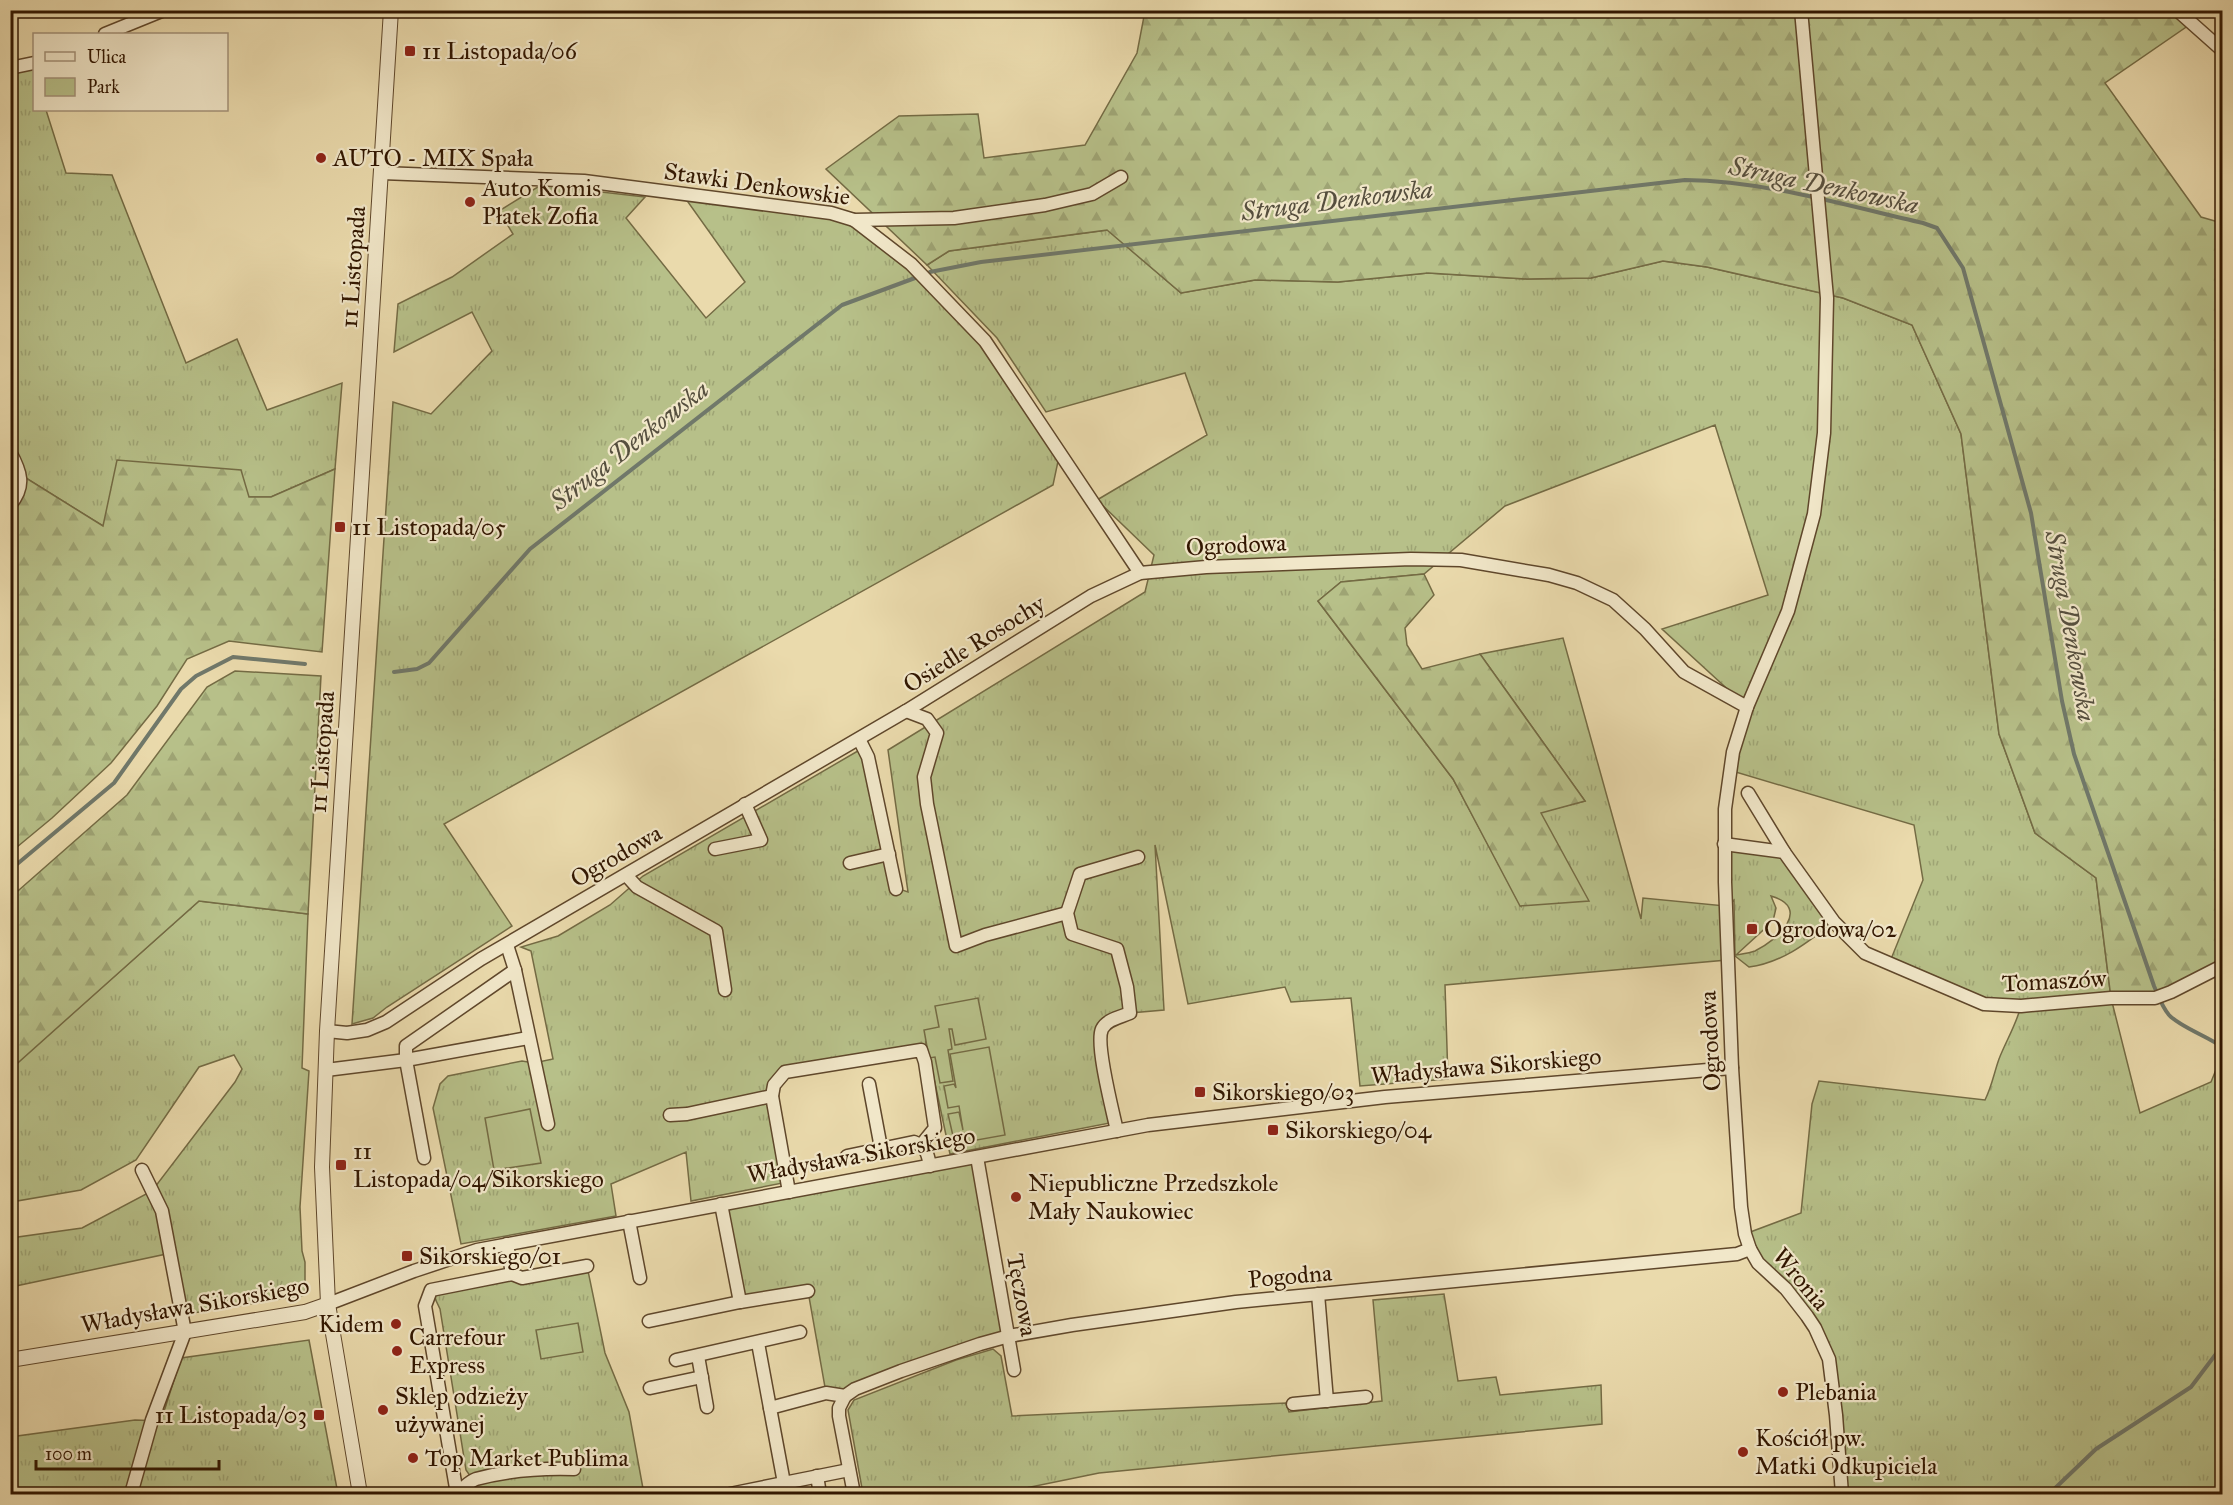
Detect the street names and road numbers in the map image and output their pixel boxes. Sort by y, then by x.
street label: Stawki Denkowskie [662,156,852,212]
street label: 11 Listopada [334,204,372,329]
street label: Ogrodowa [1185,527,1288,563]
street label: Osiedle Rosochy [898,588,1051,699]
street label: 11 Listopada [303,689,341,814]
street label: Ogrodowa [565,817,668,894]
street label: Tomaszów [2001,963,2108,999]
street label: Ogrodowa [1692,989,1728,1092]
street label: Władysława Sikorskiego [1369,1041,1603,1091]
street label: Władysława Sikorskiego [744,1120,978,1190]
street label: Wronia [1766,1242,1836,1317]
street label: Tęczowa [1000,1251,1044,1340]
street label: Pogodna [1247,1257,1334,1295]
street label: Władysława Sikorskiego [78,1270,312,1340]

